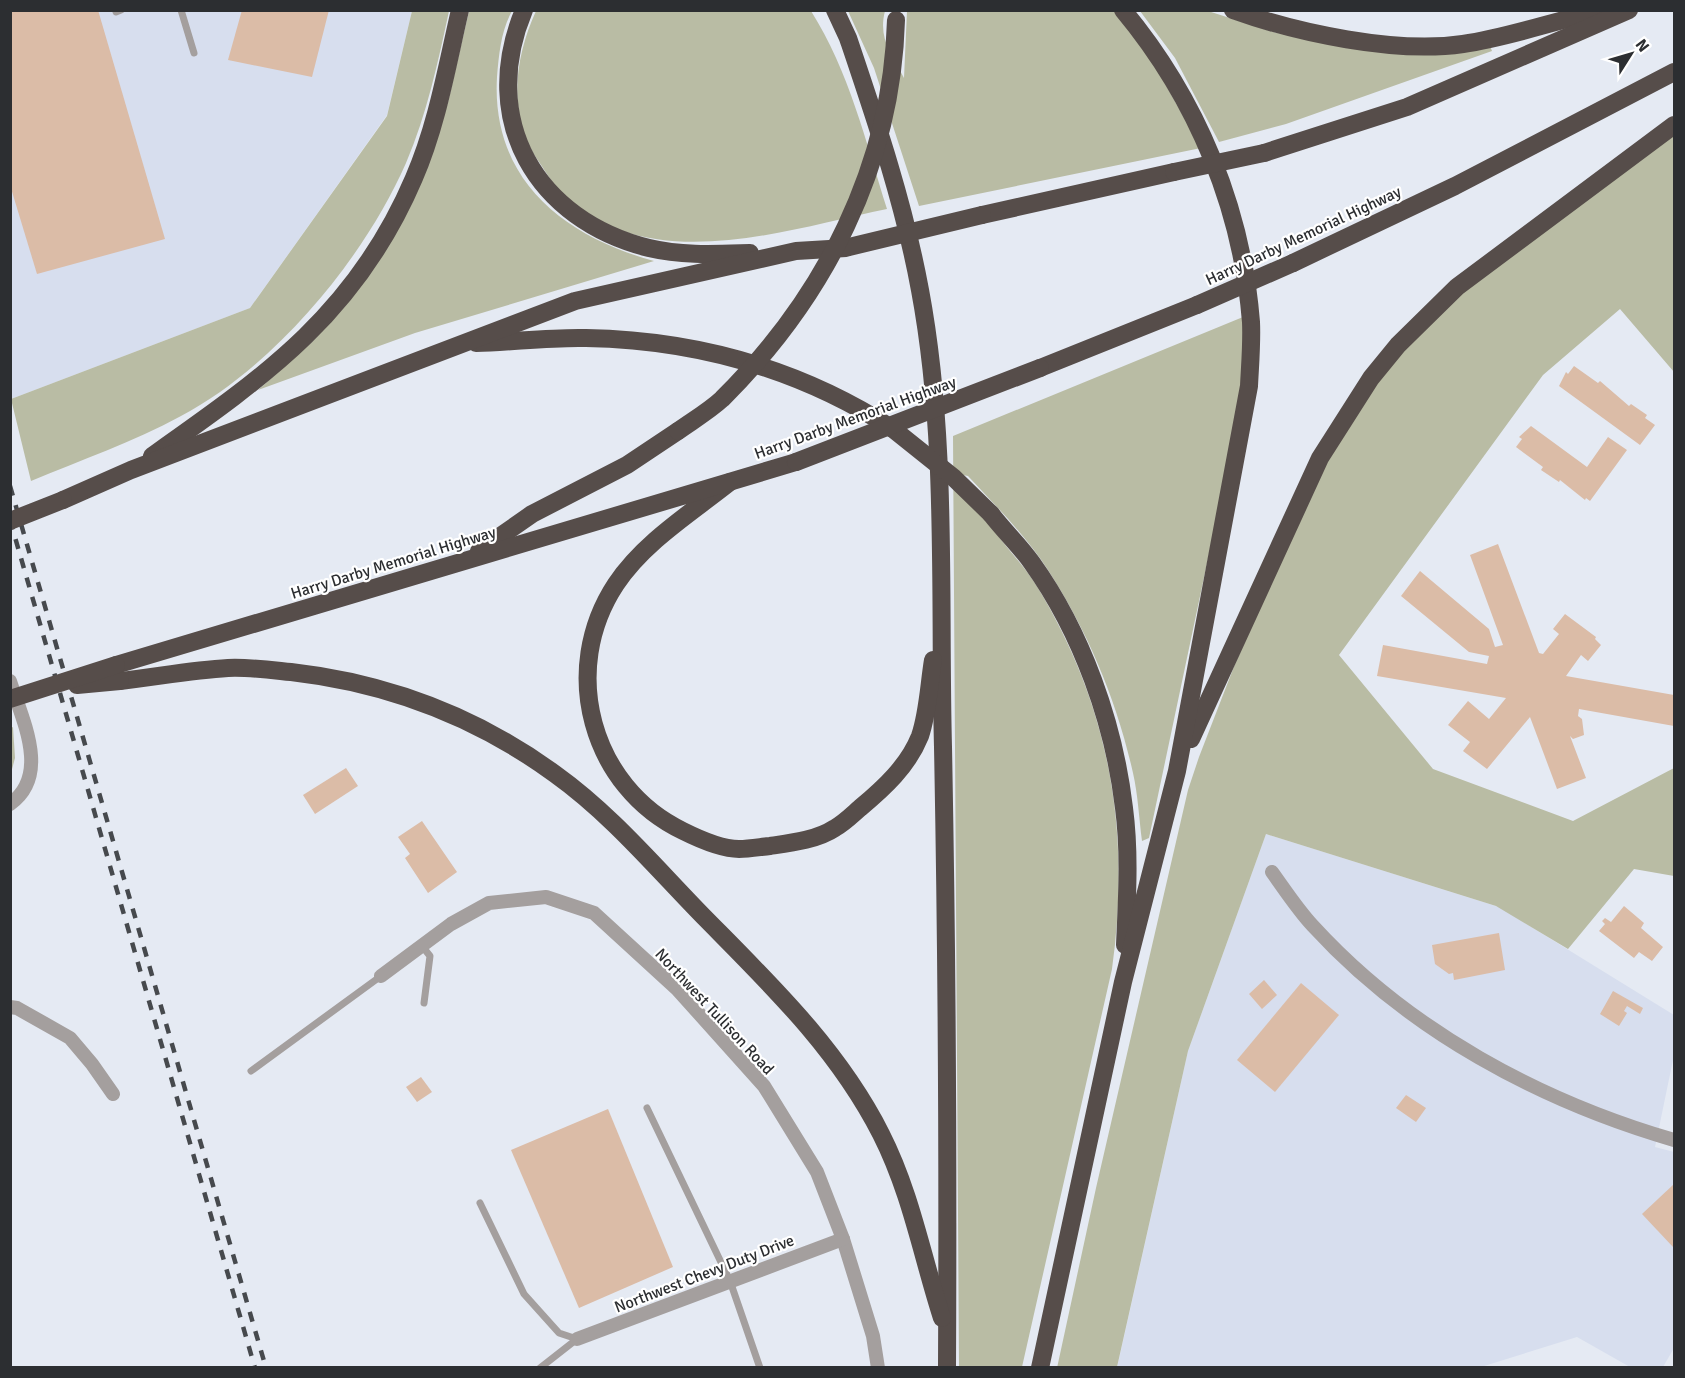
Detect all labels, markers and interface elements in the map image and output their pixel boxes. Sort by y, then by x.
north arrow [1601,24,1661,84]
text: N [1631,35,1654,56]
street label: Harry Darby Memorial Highway [1202,182,1405,290]
street label: Harry Darby Memorial Highway [752,372,960,464]
street label: Harry Darby Memorial Highway [288,522,499,604]
street label: Northwest Tullison Road [651,944,778,1079]
street label: Northwest Chevy Duty Drive [612,1230,797,1317]

